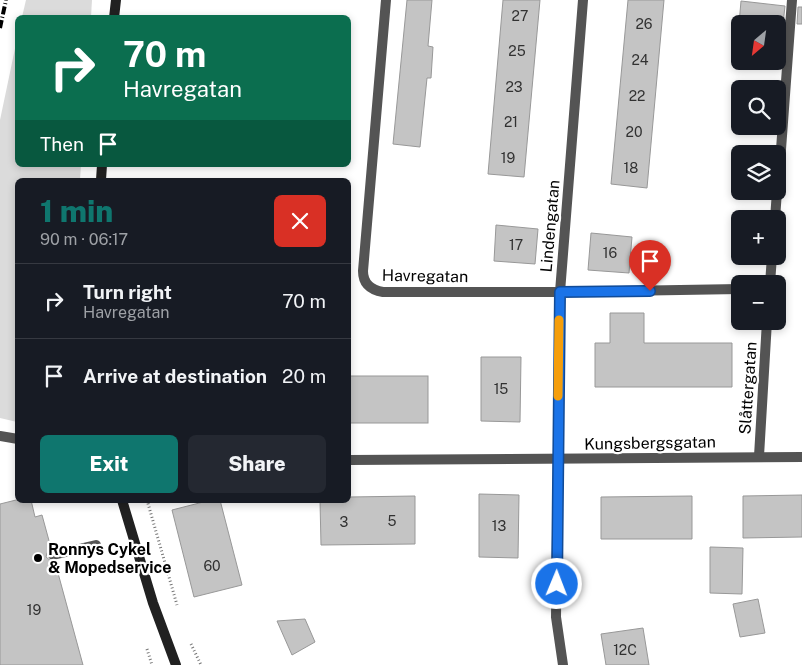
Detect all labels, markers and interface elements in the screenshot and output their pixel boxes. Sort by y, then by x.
house number: 27 [512,8,528,24]
north arrow [731,15,786,70]
map controls [731,15,786,330]
house number: 26 [635,16,653,32]
text: 70 m [123,34,206,75]
icon: right [40,35,105,100]
house number: 25 [508,43,526,59]
house number: 24 [631,52,649,68]
text: Havregatan [123,76,242,102]
house number: 23 [505,79,523,95]
button: search [731,80,786,135]
house number: 22 [629,88,645,104]
house number: 21 [504,114,518,130]
house number: 20 [626,124,642,140]
icon: arrive [94,130,122,158]
text: Then [40,133,84,155]
button: layers [731,145,786,200]
house number: 19 [501,150,515,166]
house number: 18 [624,160,638,176]
street label: Lindengatan [536,179,564,273]
text: 1 min [40,193,113,229]
button: close [274,195,326,247]
button: + [731,210,786,265]
text: 90 m · 06:17 [40,230,128,249]
house number: 17 [509,237,523,253]
pin [629,240,671,291]
house number: 16 [603,245,617,261]
icon: arrive [636,247,664,275]
street label: Havregatan [382,266,468,286]
button: − [731,275,786,330]
text: Turn right [83,281,172,303]
icon: right [40,287,68,315]
text: 70 m [282,290,326,312]
text: Havregatan [83,303,169,322]
street label: Slåttergatan [735,341,761,435]
icon: arrive [40,362,68,390]
text: Arrive at destination [83,365,267,387]
text: 20 m [282,365,326,387]
house number: 15 [494,381,508,397]
street label: Kungsbergsgatan [584,432,716,454]
button: Exit [40,435,178,493]
button: Share [188,435,326,493]
house number: 5 [388,513,397,529]
house number: 3 [340,514,349,530]
house number: 13 [492,518,506,534]
place label: Ronnys Cykel & Mopedservice [48,540,171,577]
marker: Ronnys Cykel & Mopedservice [32,552,44,564]
position arrow [530,557,582,609]
house number: 60 [203,558,221,574]
house number: 19 [27,602,41,618]
house number: 12C [613,642,637,658]

